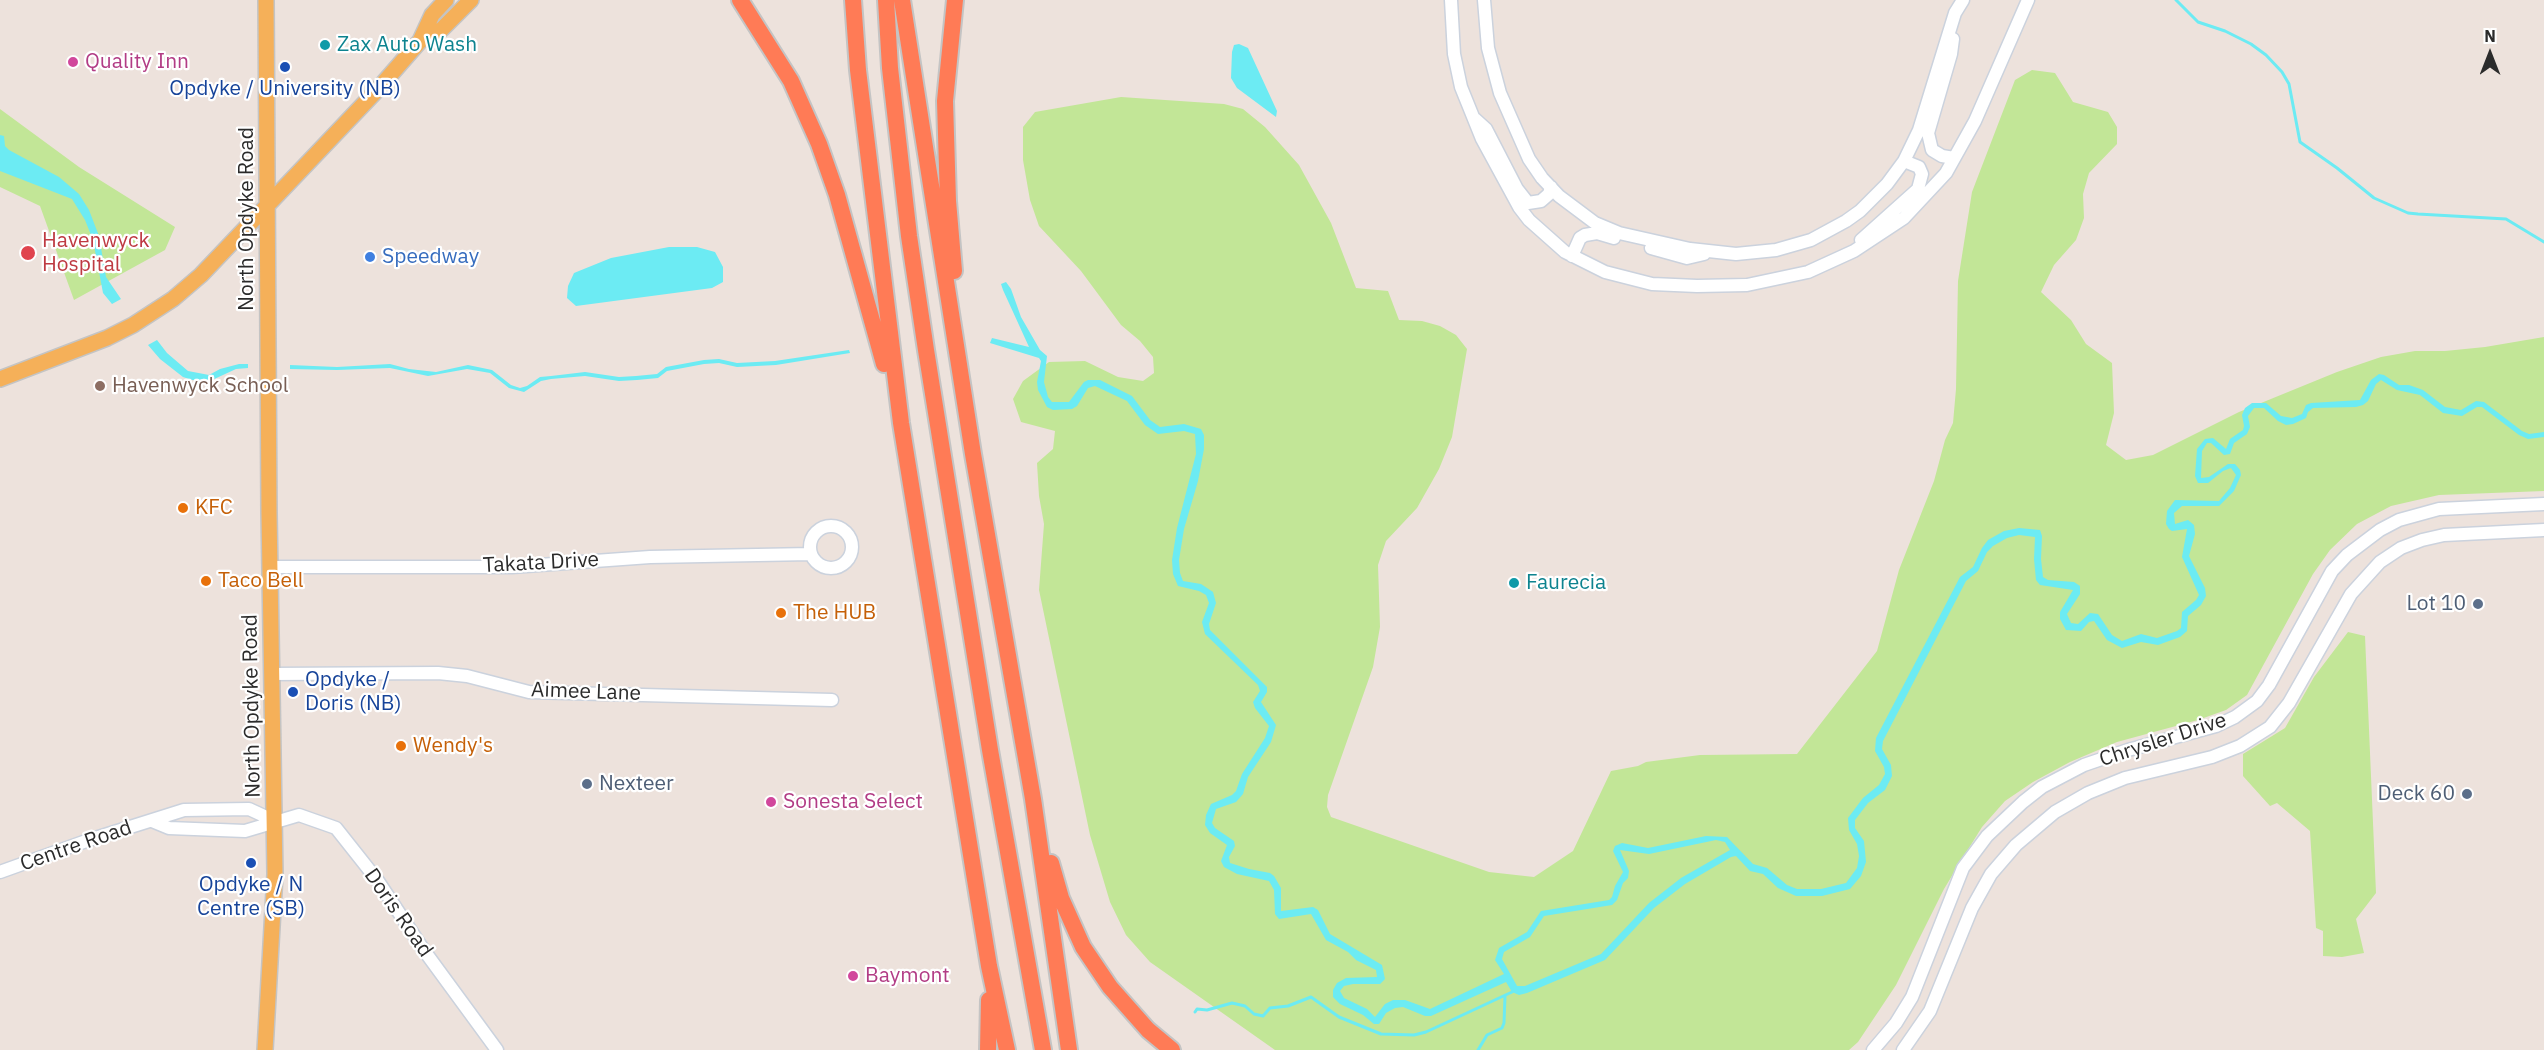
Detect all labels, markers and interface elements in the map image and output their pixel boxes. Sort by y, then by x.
north arrow [2460,24,2520,84]
text: N [2484,26,2496,46]
place label: Zax Auto Wash [337,32,477,58]
marker: Zax Auto Wash [318,38,332,52]
place label: Quality Inn [85,49,189,75]
marker: Quality Inn [66,55,80,69]
marker: Opdyke / University (NB) [278,60,292,74]
place label: Opdyke / University (NB) [169,76,401,102]
street label: North Opdyke Road [234,127,260,311]
place label: Havenwyck Hospital [42,228,150,278]
marker: Havenwyck Hospital [19,244,37,262]
place label: Speedway [382,244,479,270]
marker: Speedway [363,250,377,264]
place label: Havenwyck School [112,373,288,399]
marker: Havenwyck School [93,379,107,393]
place label: KFC [195,495,233,521]
marker: KFC [176,501,190,515]
street label: Takata Drive [482,547,600,579]
place label: Taco Bell [218,568,303,594]
place label: Faurecia [1526,570,1606,596]
marker: Taco Bell [199,574,213,588]
marker: Faurecia [1507,576,1521,590]
place label: Lot 10 [2406,591,2466,617]
marker: Lot 10 [2471,597,2485,611]
place label: The HUB [793,600,876,626]
marker: The HUB [774,606,788,620]
street label: North Opdyke Road [238,614,266,798]
place label: Opdyke / Doris (NB) [305,667,402,717]
street label: Aimee Lane [530,677,642,707]
marker: Opdyke / Doris (NB) [286,685,300,699]
street label: Chrysler Drive [2096,708,2230,772]
place label: Wendy's [413,733,493,759]
marker: Wendy's [394,739,408,753]
place label: Nexteer [599,771,674,797]
marker: Nexteer [580,777,594,791]
place label: Deck 60 [2378,781,2455,807]
marker: Deck 60 [2460,787,2474,801]
place label: Sonesta Select [783,789,923,815]
marker: Sonesta Select [764,795,778,809]
street label: Centre Road [17,815,135,877]
marker: Opdyke / N Centre (SB) [244,856,258,870]
street label: Doris Road [358,864,438,962]
place label: Opdyke / N Centre (SB) [197,872,305,922]
place label: Baymont [865,963,950,989]
marker: Baymont [846,969,860,983]

